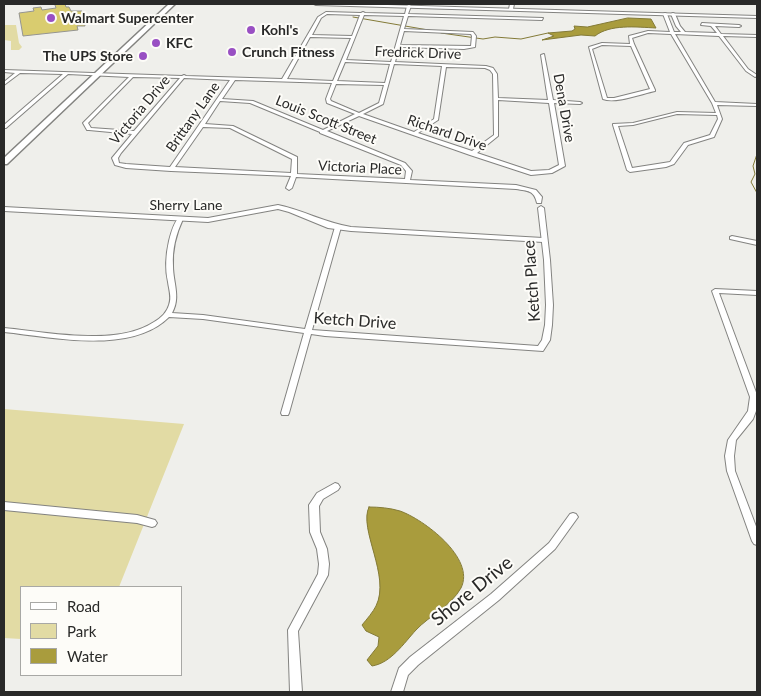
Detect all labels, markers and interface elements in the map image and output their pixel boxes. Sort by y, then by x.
place label: Walmart Supercenter [61,10,194,26]
marker: Walmart Supercenter [45,12,57,24]
place label: Kohl's [261,22,298,38]
marker: Kohl's [245,24,257,36]
place label: KFC [166,35,193,51]
marker: KFC [150,37,162,49]
street label: Fredrick Drive [374,43,462,63]
place label: Crunch Fitness [242,44,335,60]
marker: Crunch Fitness [226,46,238,58]
place label: The UPS Store [43,48,133,64]
marker: The UPS Store [137,50,149,62]
street label: Victoria Drive [106,72,174,148]
street label: Dena Drive [550,72,578,144]
street label: Brittany Lane [163,79,223,155]
street label: Louis Scott Street [273,92,379,148]
street label: Richard Drive [405,112,489,154]
street label: Victoria Place [318,157,402,179]
street label: Sherry Lane [149,197,223,213]
street label: Ketch Place [520,239,544,323]
street label: Ketch Drive [313,309,397,333]
street label: Shore Drive [427,551,517,631]
legend [20,586,182,676]
text: Road [67,597,100,615]
text: Park [67,622,96,640]
text: Water [67,647,108,665]

